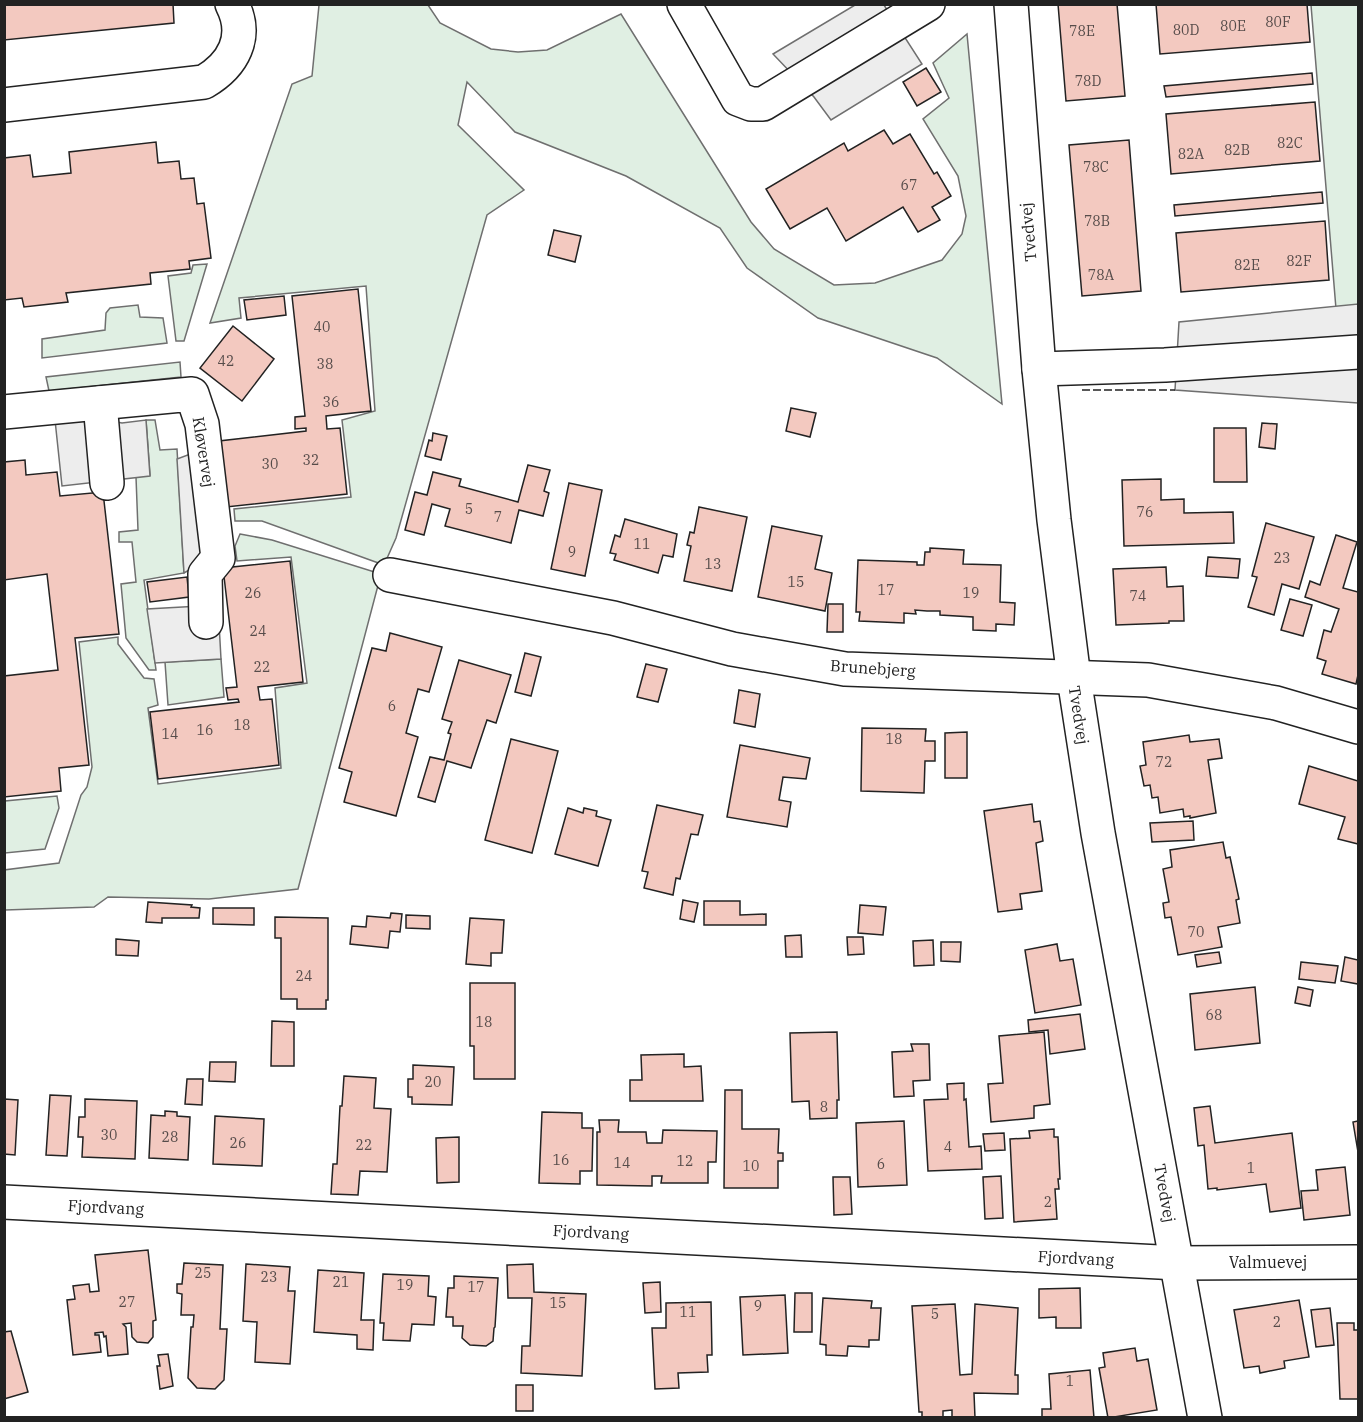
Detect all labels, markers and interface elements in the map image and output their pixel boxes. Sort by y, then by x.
house number: 80F [1265,13,1291,31]
house number: 80E [1220,17,1246,35]
house number: 80D [1173,21,1199,39]
house number: 78E [1069,22,1095,40]
house number: 78D [1075,72,1101,90]
house number: 82C [1277,134,1303,152]
house number: 82B [1224,141,1250,159]
house number: 82A [1178,145,1205,163]
house number: 78C [1083,158,1109,176]
house number: 67 [901,176,917,194]
street label: Tvedvej [1015,202,1041,262]
house number: 78B [1084,212,1110,230]
house number: 82F [1286,252,1312,270]
house number: 82E [1234,256,1260,274]
house number: 78A [1088,266,1115,284]
house number: 40 [314,318,330,336]
house number: 42 [218,352,234,370]
house number: 38 [317,355,333,373]
house number: 36 [323,393,339,411]
street label: Kløvervej [189,415,219,489]
house number: 32 [303,451,319,469]
house number: 30 [262,455,278,473]
house number: 5 [465,500,473,518]
house number: 76 [1137,503,1153,521]
house number: 7 [494,508,502,526]
house number: 11 [634,535,650,553]
house number: 9 [568,543,576,561]
house number: 23 [1274,549,1290,567]
house number: 13 [705,555,721,573]
house number: 15 [788,573,804,591]
house number: 17 [878,581,894,599]
house number: 26 [245,584,261,602]
house number: 19 [963,584,979,602]
house number: 74 [1130,587,1146,605]
house number: 24 [250,622,266,640]
street label: Brunebjerg [830,655,917,681]
house number: 22 [254,658,270,676]
street label: Tvedvej [1064,684,1094,746]
house number: 6 [388,697,396,715]
house number: 18 [234,716,250,734]
house number: 16 [197,721,213,739]
house number: 14 [162,725,178,743]
house number: 18 [886,730,902,748]
house number: 72 [1156,753,1172,771]
house number: 70 [1188,923,1204,941]
house number: 24 [296,967,312,985]
house number: 68 [1206,1006,1222,1024]
house number: 18 [476,1013,492,1031]
house number: 20 [425,1073,441,1091]
house number: 8 [820,1098,828,1116]
house number: 30 [101,1126,117,1144]
house number: 28 [162,1128,178,1146]
house number: 26 [230,1134,246,1152]
house number: 22 [356,1136,372,1154]
house number: 4 [944,1138,952,1156]
house number: 16 [553,1151,569,1169]
house number: 12 [677,1152,693,1170]
house number: 14 [614,1154,630,1172]
house number: 6 [877,1155,885,1173]
house number: 10 [743,1157,759,1175]
house number: 1 [1247,1159,1255,1177]
street label: Tvedvej [1150,1162,1180,1224]
house number: 2 [1044,1193,1052,1211]
street label: Fjordvang [67,1195,145,1219]
street label: Fjordvang [552,1220,630,1244]
street label: Fjordvang [1037,1246,1115,1270]
street label: Valmuevej [1229,1252,1307,1272]
house number: 25 [195,1264,211,1282]
house number: 23 [261,1268,277,1286]
house number: 21 [333,1273,349,1291]
house number: 19 [397,1276,413,1294]
house number: 17 [468,1278,484,1296]
house number: 27 [119,1293,135,1311]
house number: 15 [550,1294,566,1312]
house number: 9 [754,1297,762,1315]
house number: 11 [680,1303,696,1321]
house number: 5 [931,1305,939,1323]
house number: 2 [1273,1313,1281,1331]
house number: 1 [1066,1372,1074,1390]

